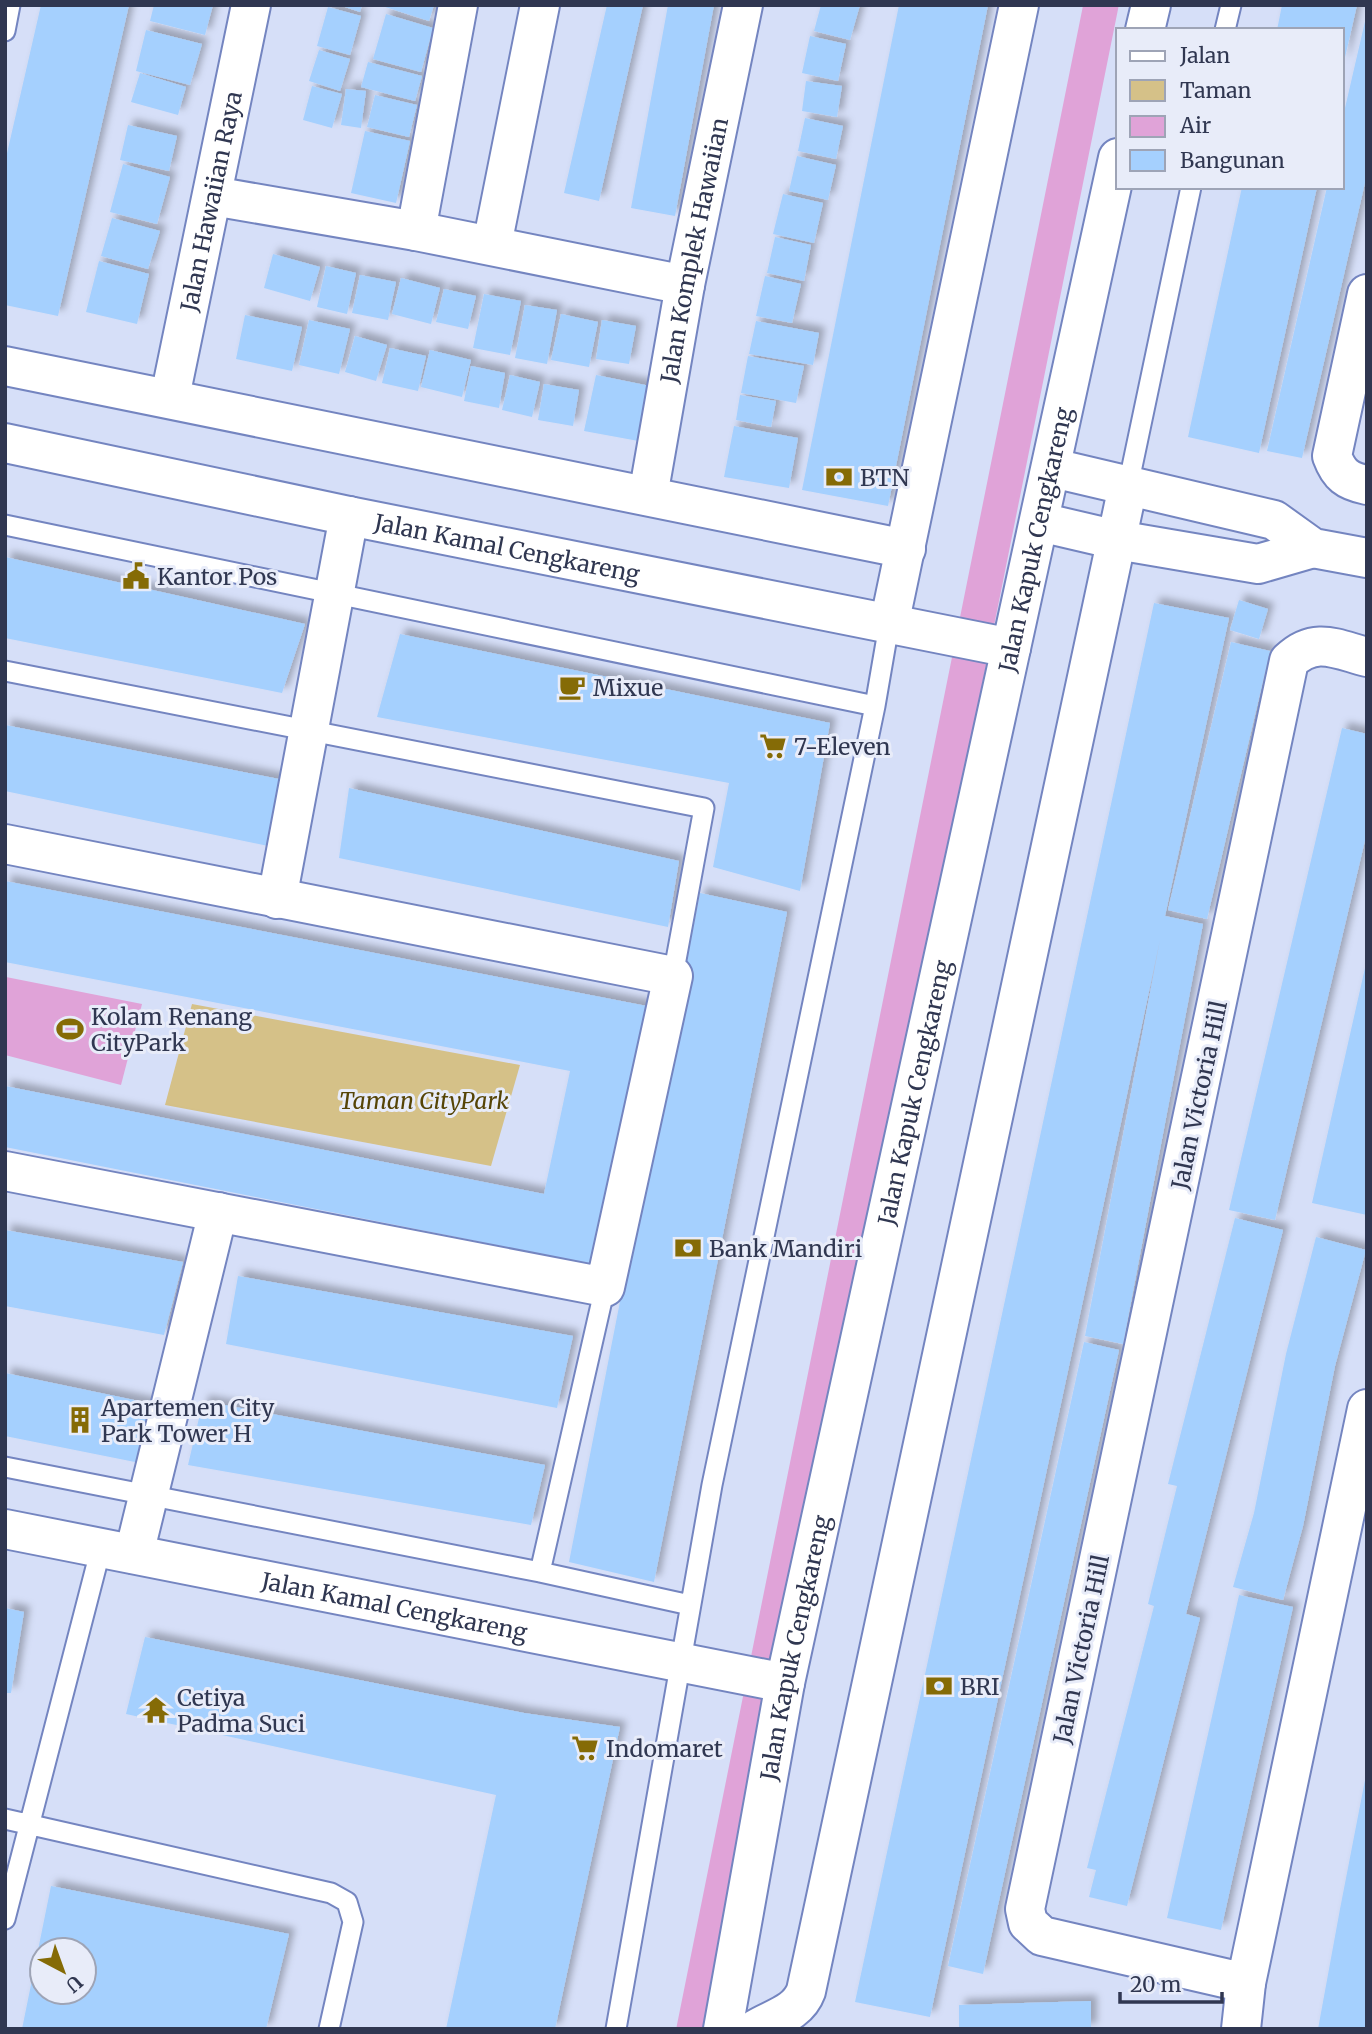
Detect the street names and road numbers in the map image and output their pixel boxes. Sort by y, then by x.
street label: Jalan Hawaiian Raya [173,88,247,315]
street label: Jalan Komplek Hawaiian [653,115,734,386]
street label: Jalan Kapuk Cengkareng [991,404,1078,676]
street label: Jalan Kamal Cengkareng [371,507,643,588]
street label: Jalan Kapuk Cengkareng [871,957,957,1229]
street label: Jalan Victoria Hill [1165,998,1233,1193]
street label: Jalan Kapuk Cengkareng [753,1512,836,1784]
street label: Jalan Victoria Hill [1047,1552,1115,1747]
street label: Jalan Kamal Cengkareng [258,1565,530,1646]

